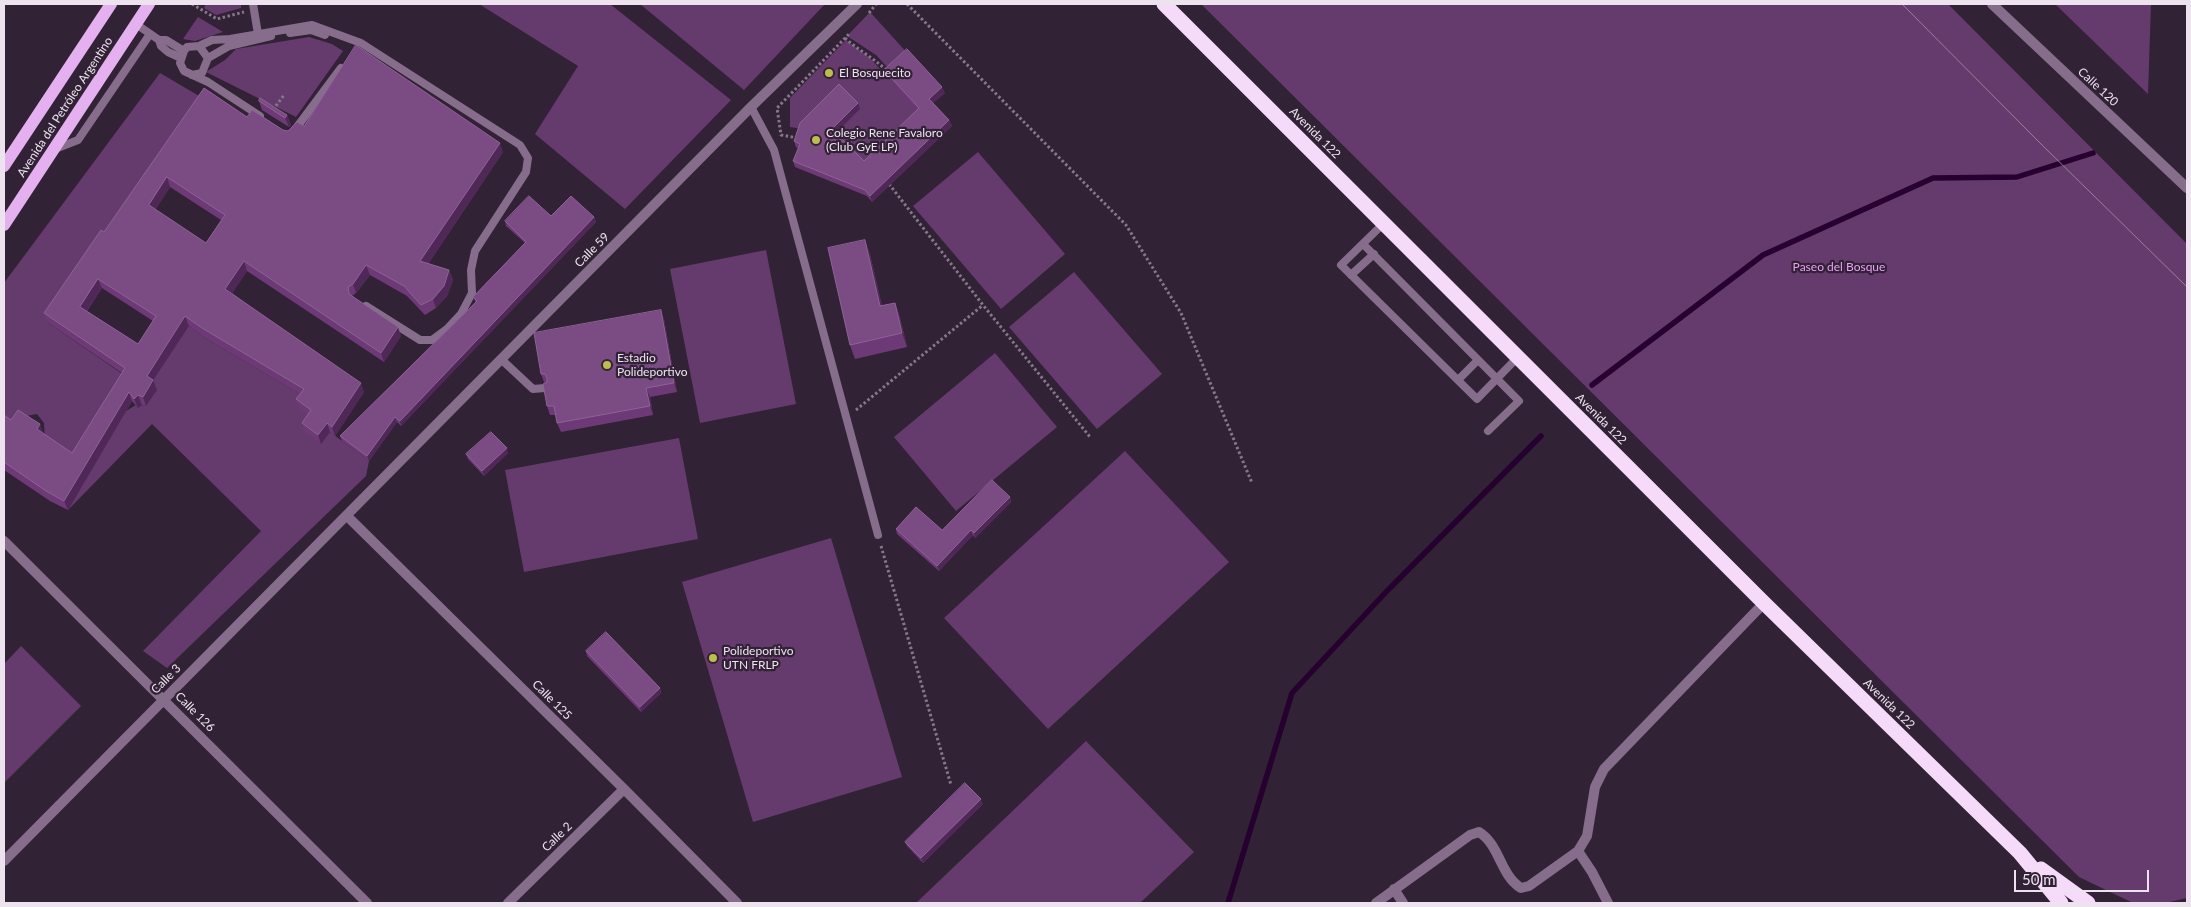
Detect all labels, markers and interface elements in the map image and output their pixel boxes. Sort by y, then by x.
street label: Avenida del Petróleo Argentino [14,34,116,180]
street label: Calle 120 [2075,65,2121,109]
place label: El Bosquecito [839,66,911,80]
marker: El Bosquecito [823,67,835,79]
street label: Avenida 122 [1286,104,1344,162]
place label: Colegio Rene Favaloro (Club GyE LP) [826,126,943,154]
marker: Colegio Rene Favaloro (Club GyE LP) [810,134,822,146]
street label: Calle 59 [572,230,612,270]
park label: Paseo del Bosque [1793,260,1885,274]
place label: Estadio Polideportivo [617,351,688,379]
marker: Estadio Polideportivo [601,359,613,371]
street label: Avenida 122 [1572,390,1630,448]
place label: Polideportivo UTN FRLP [723,644,794,672]
marker: Polideportivo UTN FRLP [707,652,719,664]
street label: Calle 3 [148,661,184,697]
street label: Avenida 122 [1860,676,1918,732]
street label: Calle 125 [529,677,575,723]
street label: Calle 126 [172,689,218,735]
street label: Calle 2 [539,819,575,855]
scale bar [2016,860,2151,892]
text: 50 m [2022,870,2056,888]

